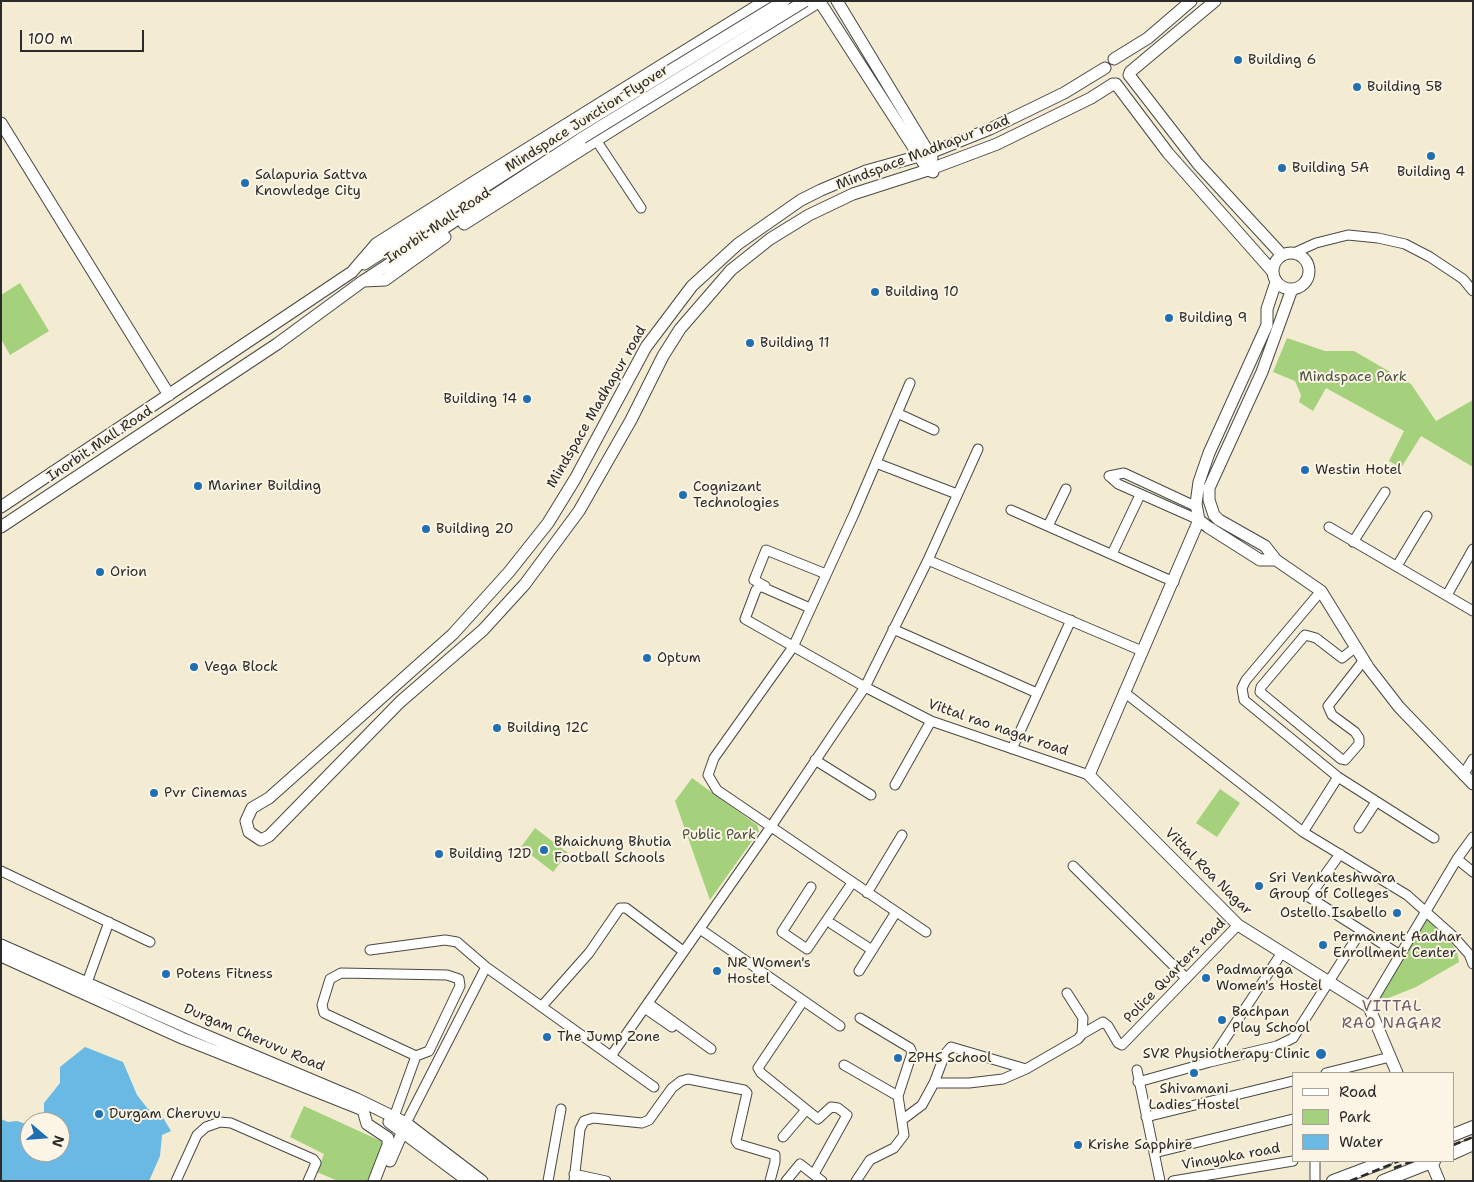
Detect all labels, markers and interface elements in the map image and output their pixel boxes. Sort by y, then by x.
scale bar [22,20,146,52]
text: 100 m [28,29,73,49]
place label: Building 6 [1248,52,1316,68]
marker: Building 6 [1232,54,1244,66]
street label: Mindspace Junction Flyover [502,62,672,176]
place label: Building 5B [1367,79,1442,95]
marker: Building 5B [1351,81,1363,93]
street label: Mindspace Madhapur road [834,112,1012,194]
marker: Building 4 [1425,150,1437,162]
place label: Building 5A [1292,160,1369,176]
marker: Building 5A [1276,162,1288,174]
place label: Building 4 [1397,164,1465,180]
place label: Salapuria Sattva Knowledge City [255,167,367,200]
marker: Salapuria Sattva Knowledge City [239,177,251,189]
street label: Inorbit Mall Road [382,184,494,268]
place label: Building 10 [885,284,959,300]
marker: Building 10 [869,286,881,298]
place label: Building 9 [1179,310,1247,326]
marker: Building 9 [1163,312,1175,324]
street label: Mindspace Madhapur road [544,323,650,491]
place label: Building 11 [760,335,830,351]
marker: Building 11 [744,337,756,349]
park label: Mindspace Park [1299,369,1407,385]
place label: Building 14 [444,391,517,407]
marker: Building 14 [521,393,533,405]
street label: Inorbit Mall Road [44,402,156,486]
place label: Westin Hotel [1315,462,1401,478]
marker: Westin Hotel [1299,464,1311,476]
place label: Mariner Building [208,478,321,494]
place label: Cognizant Technologies [693,479,779,512]
marker: Mariner Building [192,480,204,492]
marker: Cognizant Technologies [677,489,689,501]
place label: Building 20 [436,521,514,537]
marker: Building 20 [420,523,432,535]
place label: Orion [110,564,147,580]
marker: Orion [94,566,106,578]
place label: Optum [657,650,701,666]
marker: Optum [641,652,653,664]
place label: Vega Block [204,659,278,675]
marker: Vega Block [188,661,200,673]
street label: Vittal rao nagar road [926,696,1070,760]
place label: Building 12C [507,720,589,736]
marker: Building 12C [491,722,503,734]
place label: Pvr Cinemas [164,785,247,801]
marker: Pvr Cinemas [148,787,160,799]
street label: Vittal Roa Nagar [1161,825,1255,919]
park label: Public Park [682,827,756,843]
place label: Bhaichung Bhutia Football Schools [554,834,671,866]
marker: Bhaichung Bhutia Football Schools [538,844,550,856]
place label: Building 12D [449,846,531,862]
marker: Building 12D [433,848,445,860]
place label: Sri Venkateshwara Group of Colleges [1269,870,1395,902]
marker: Sri Venkateshwara Group of Colleges [1253,880,1265,892]
place label: Ostello Isabello [1280,905,1387,921]
marker: Ostello Isabello [1391,907,1403,919]
street label: Police Quarters road [1121,915,1229,1027]
place label: Permanent Aadhar Enrollment Center [1333,929,1462,962]
marker: Permanent Aadhar Enrollment Center [1317,939,1329,951]
place label: NR Women's Hostel [727,955,811,988]
place label: Padmaraga Women's Hostel [1216,962,1322,994]
marker: NR Women's Hostel [711,965,723,977]
place label: Potens Fitness [176,966,273,982]
marker: Potens Fitness [160,968,172,980]
marker: Padmaraga Women's Hostel [1200,972,1212,984]
district label: VITTAL RAO NAGAR [1341,998,1443,1033]
street label: Durgam Cheruvu Road [181,1001,327,1075]
place label: Bachpan Play School [1232,1004,1310,1036]
marker: Bachpan Play School [1216,1014,1228,1026]
place label: The Jump Zone [557,1029,660,1045]
marker: The Jump Zone [541,1031,553,1043]
place label: SVR Physiotherapy Clinic [1143,1046,1310,1062]
marker: SVR Physiotherapy Clinic [1314,1047,1328,1061]
place label: ZPHS School [908,1050,991,1066]
marker: ZPHS School [892,1052,904,1064]
marker: Shivamani Ladies Hostel [1188,1067,1200,1079]
legend [1292,1072,1454,1162]
place label: Shivamani Ladies Hostel [1149,1081,1239,1114]
text: Road [1339,1082,1377,1102]
place label: Durgam Cheruvu [109,1106,221,1122]
text: Park [1339,1107,1371,1127]
marker: Durgam Cheruvu [93,1108,105,1120]
north arrow [20,1112,70,1162]
text: Water [1339,1132,1383,1152]
text: N [48,1133,69,1149]
place label: Krishe Sapphire [1088,1137,1192,1153]
marker: Krishe Sapphire [1072,1139,1084,1151]
street label: Vinayaka road [1180,1140,1282,1174]

